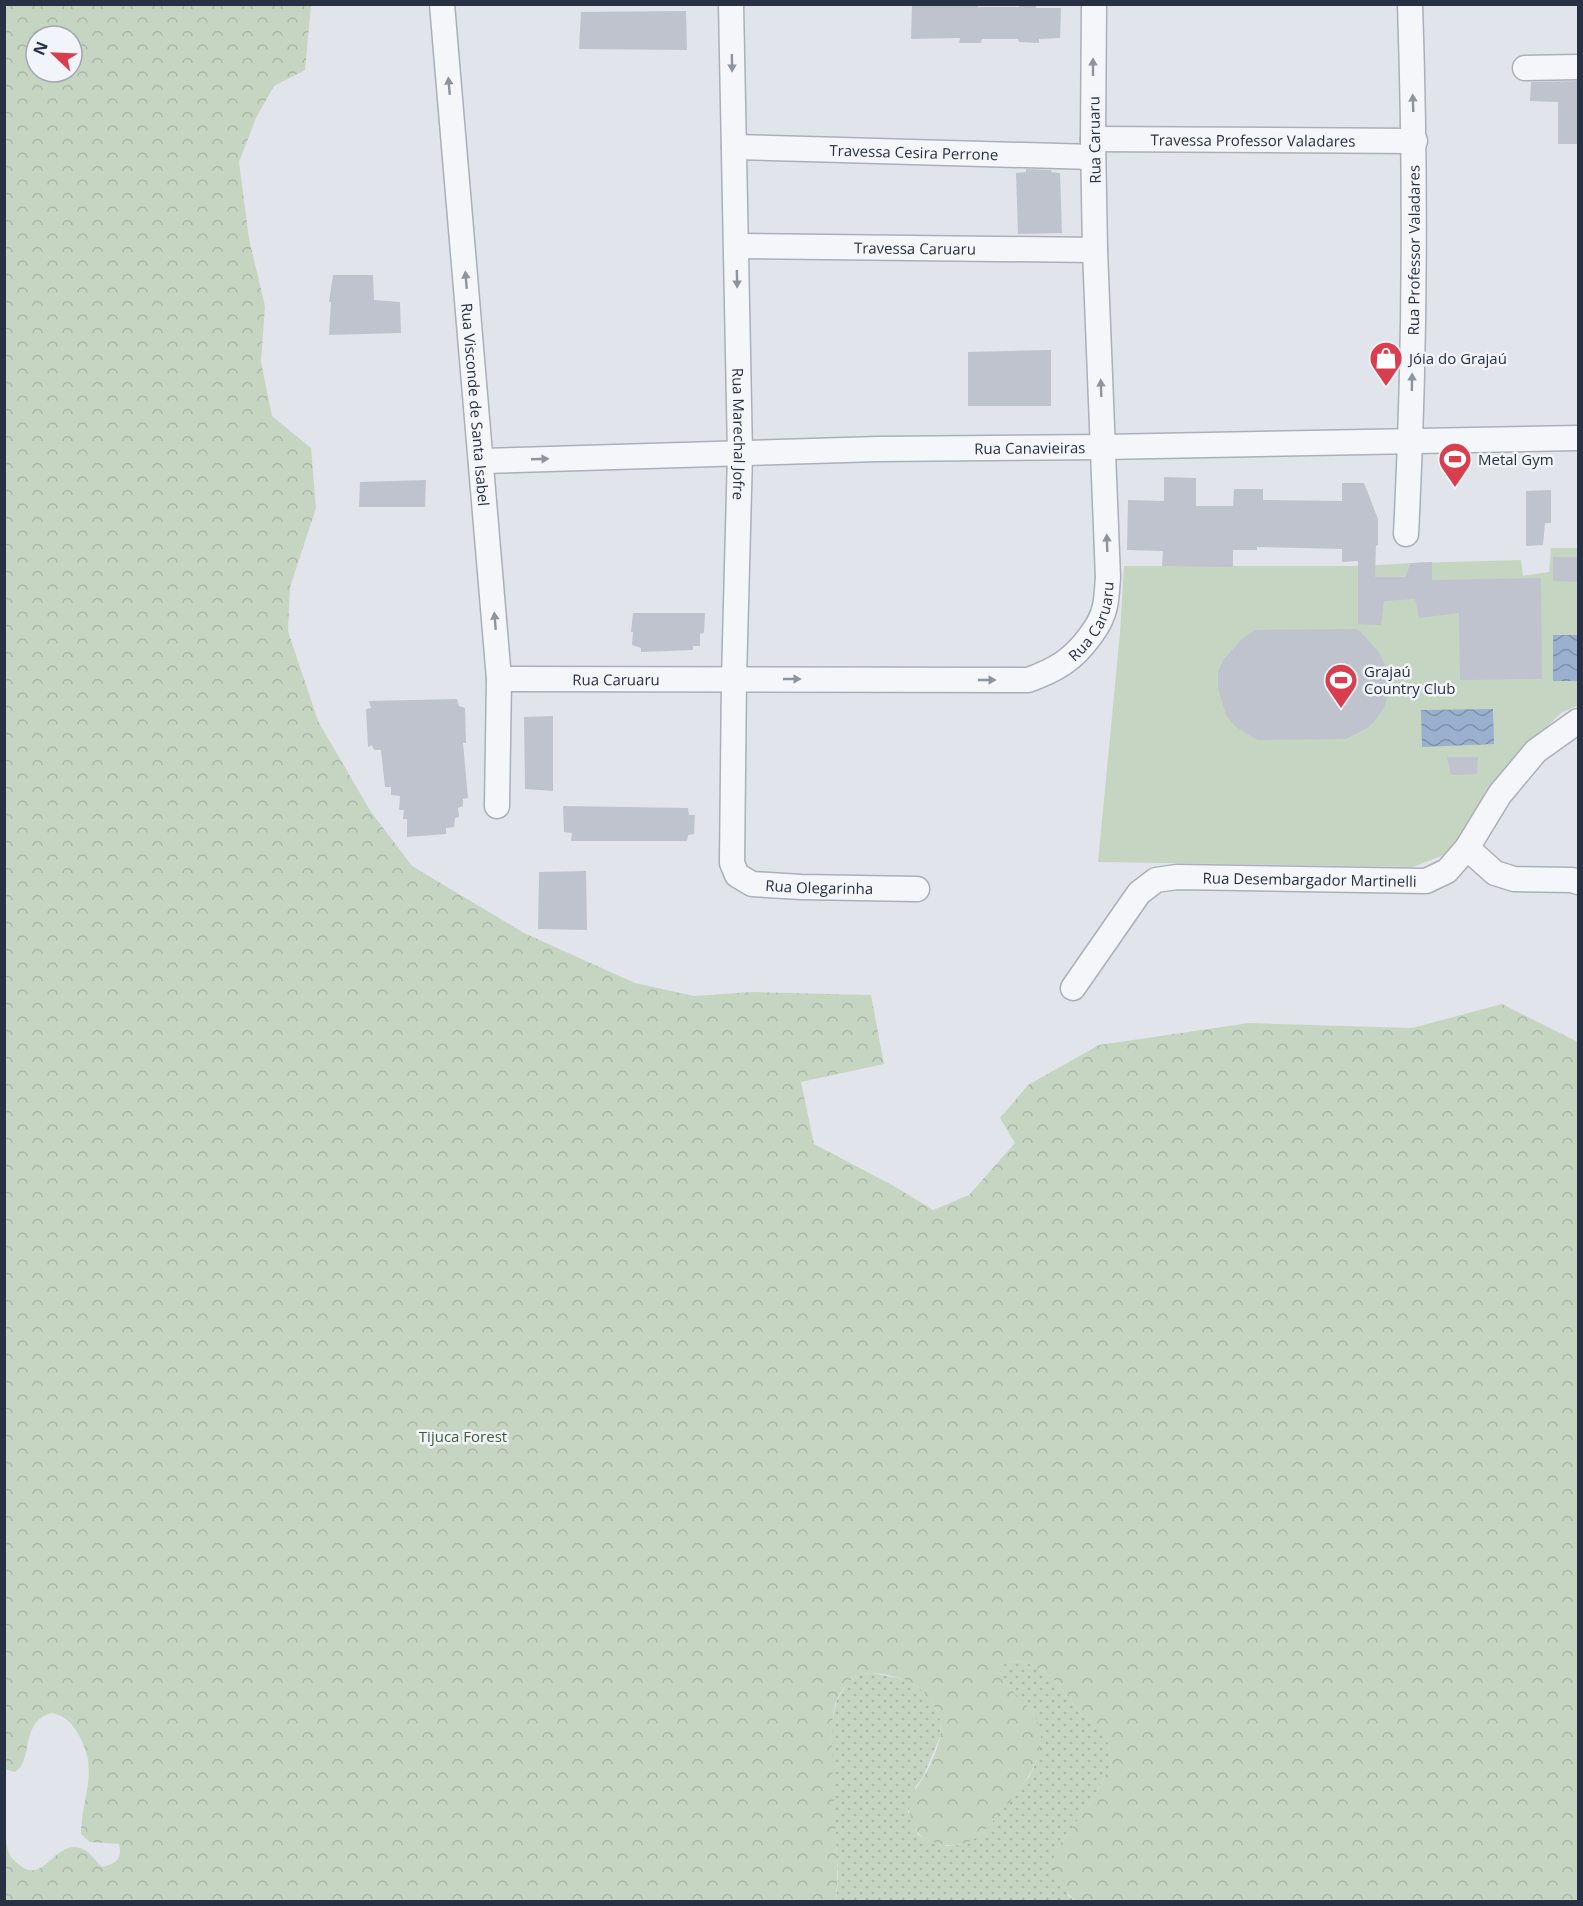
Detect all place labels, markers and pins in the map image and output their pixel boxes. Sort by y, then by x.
shop icon: Jóia do Grajaú [1368,340,1404,387]
place label: Jóia do Grajaú [1407,348,1507,368]
sports icon: Metal Gym [1437,441,1473,488]
place label: Metal Gym [1478,449,1554,469]
place label: Grajaú Country Club [1364,661,1455,698]
sports icon: Grajaú Country Club [1323,662,1359,709]

